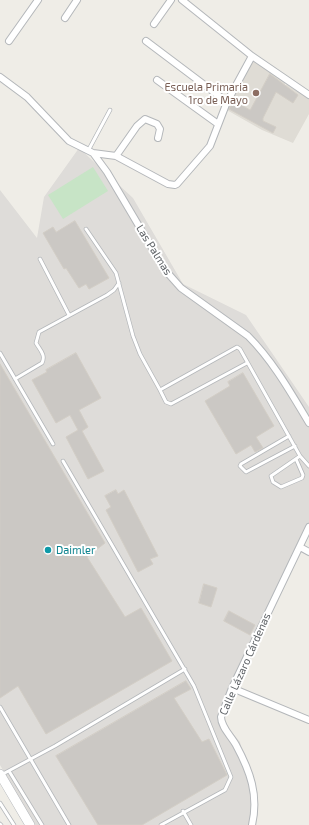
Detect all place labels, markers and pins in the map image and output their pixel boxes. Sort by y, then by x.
place label: Escuela Primaria 1ro de Mayo [164,80,248,106]
marker: Escuela Primaria 1ro de Mayo [251,88,261,98]
place label: Daimler [56,543,95,557]
marker: Daimler [43,545,53,555]

